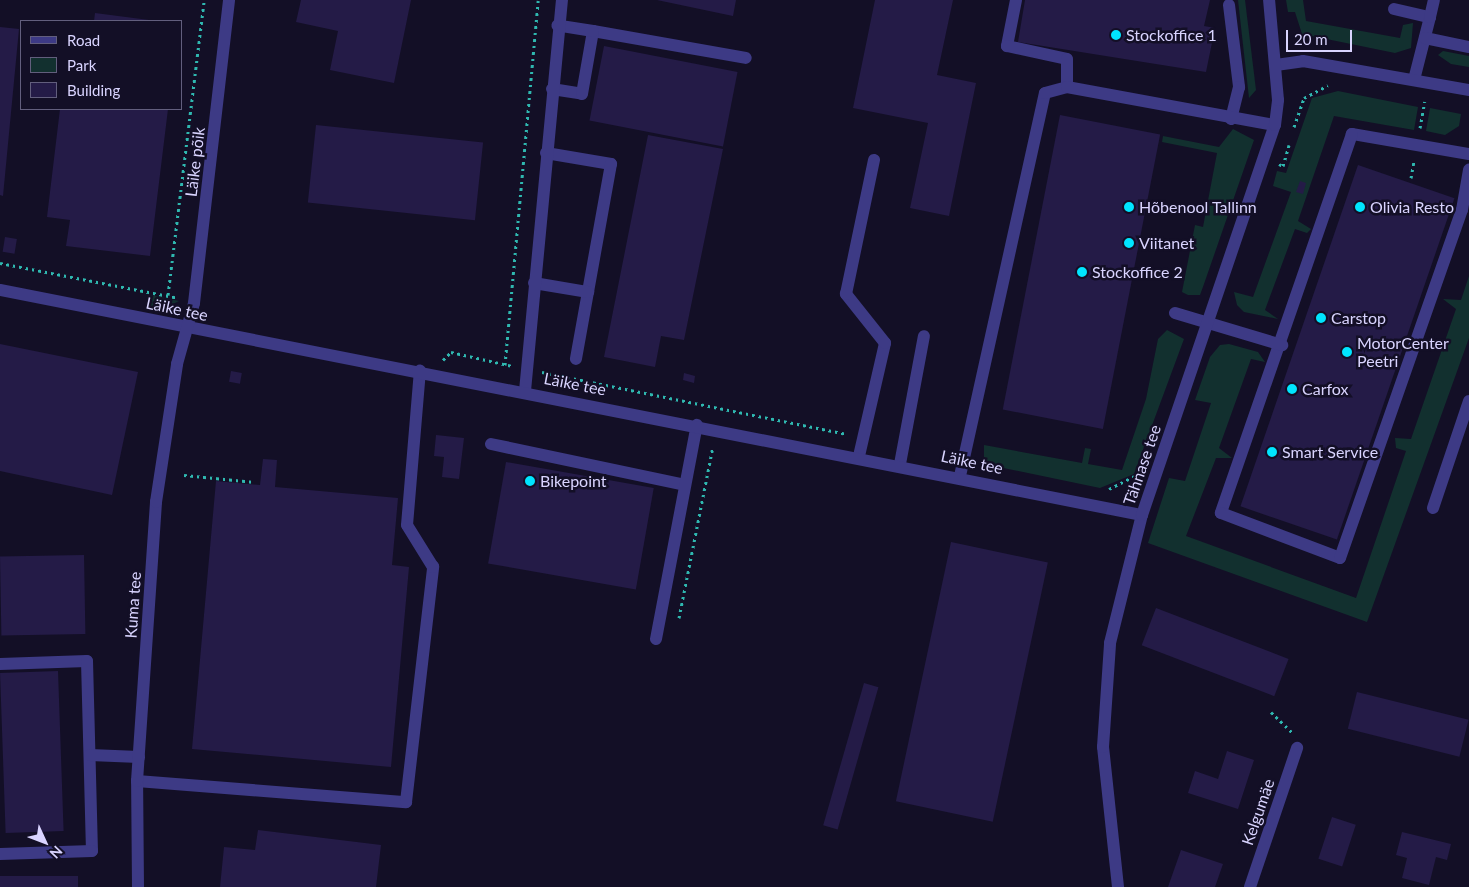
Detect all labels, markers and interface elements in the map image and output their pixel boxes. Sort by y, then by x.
legend [20,20,182,110]
scale bar [1289,20,1355,52]
place label: Stockoffice 1 [1126,25,1217,45]
marker: Stockoffice 1 [1110,29,1122,41]
text: 20 m [1294,30,1328,48]
text: Road [67,31,100,49]
text: Park [67,56,96,74]
text: Building [67,81,120,99]
street label: Läike põik [181,126,209,198]
place label: Hõbenool Tallinn [1139,197,1257,217]
place label: Olivia Resto [1370,197,1454,217]
marker: Hõbenool Tallinn [1123,201,1135,213]
marker: Olivia Resto [1354,201,1366,213]
place label: Viitanet [1139,233,1194,253]
marker: Viitanet [1123,237,1135,249]
place label: Stockoffice 2 [1092,262,1183,282]
marker: Stockoffice 2 [1076,266,1088,278]
street label: Läike tee [144,293,210,325]
place label: Carstop [1331,308,1386,328]
marker: Carstop [1315,312,1327,324]
place label: MotorCenter Peetri [1357,333,1449,371]
marker: MotorCenter Peetri [1341,346,1353,358]
street label: Läike tee [542,369,608,399]
place label: Carfox [1302,379,1348,399]
marker: Carfox [1286,383,1298,395]
street label: Tähnase tee [1119,422,1165,508]
place label: Smart Service [1282,442,1378,462]
street label: Läike tee [939,446,1005,478]
marker: Smart Service [1266,446,1278,458]
place label: Bikepoint [540,471,607,491]
marker: Bikepoint [524,475,536,487]
street label: Kuma tee [121,571,145,639]
street label: Kelgumäe [1238,776,1278,848]
north arrow [20,817,70,867]
text: N [46,843,66,862]

